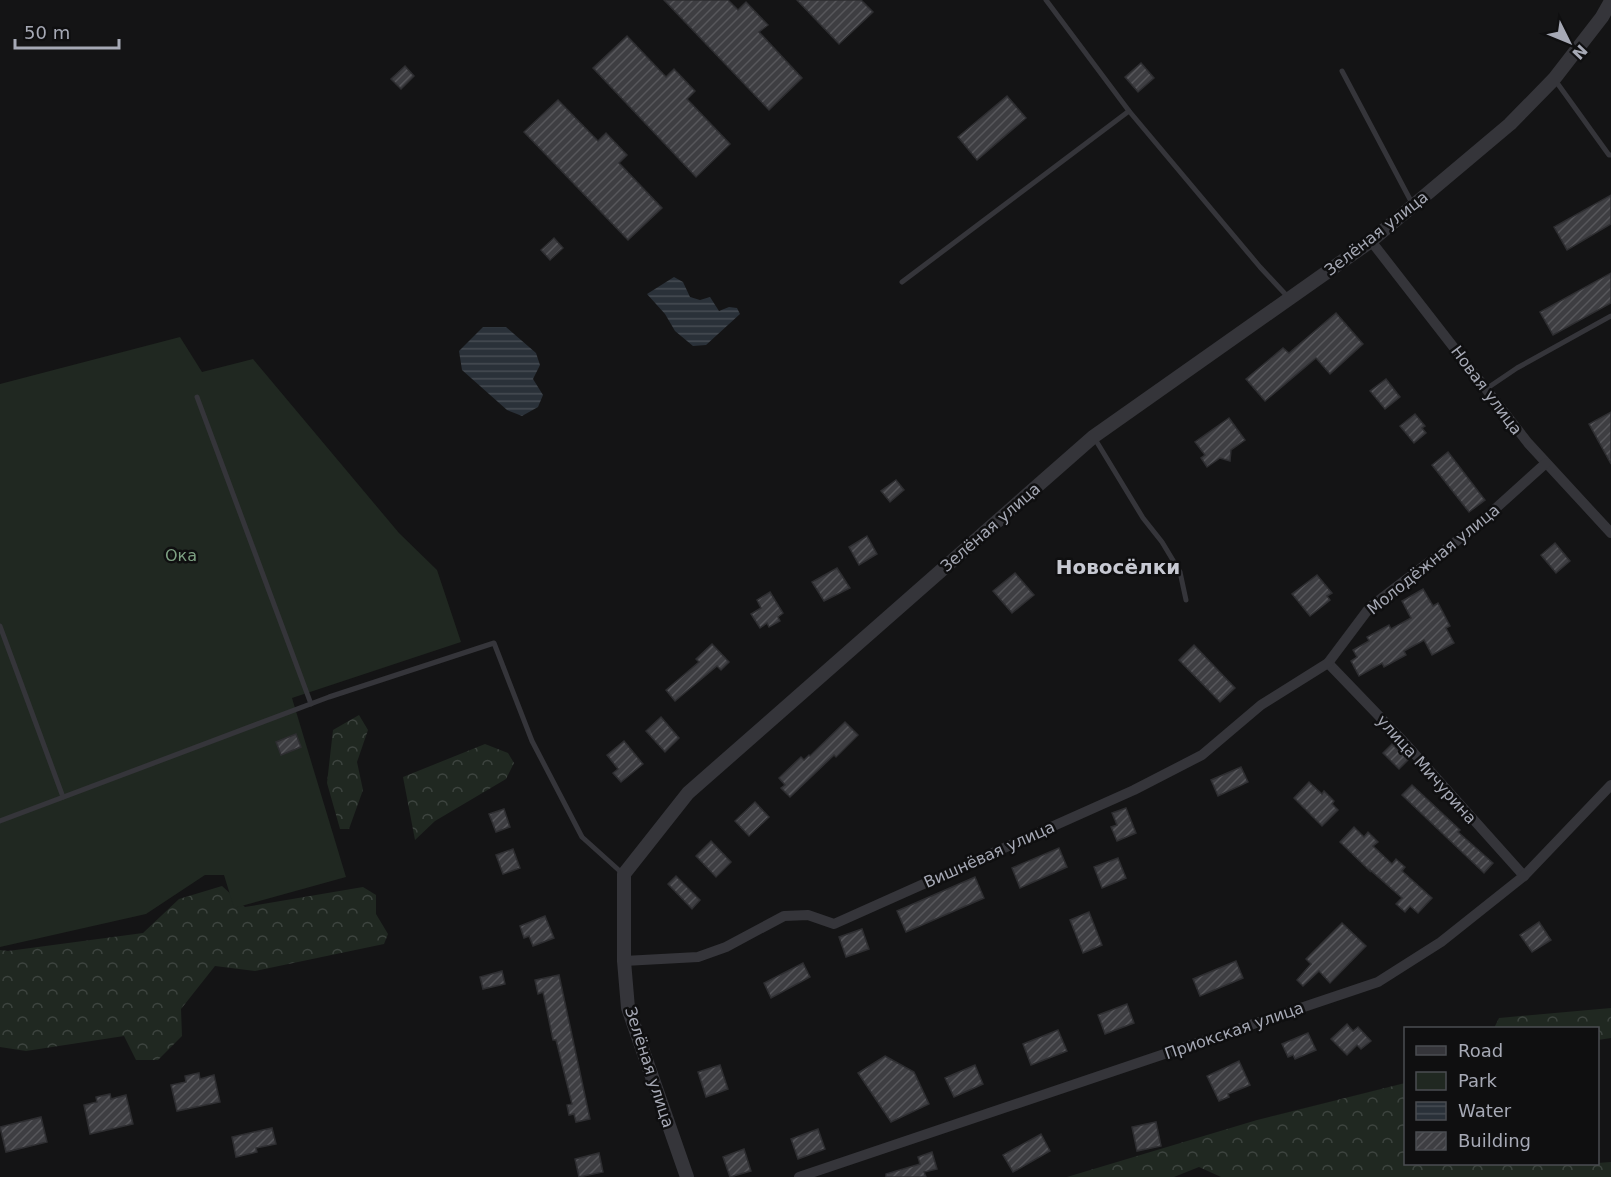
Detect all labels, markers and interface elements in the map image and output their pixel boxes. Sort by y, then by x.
scale bar [15,12,118,50]
north arrow [1539,12,1599,72]
text: 50 m [24,22,70,43]
text: N [1568,41,1591,63]
street label: Зелёная улица [1321,187,1432,280]
street label: Новая улица [1447,342,1526,439]
street label: Зелёная улица [937,479,1044,576]
street label: Молодёжная улица [1363,500,1503,619]
park label: Ока [165,546,197,565]
district label: Новосёлки [1056,555,1180,579]
street label: улица Мичурина [1373,711,1480,828]
street label: Вишнёвая улица [921,817,1058,892]
street label: Приокская улица [1162,998,1306,1063]
street label: Зелёная улица [621,1004,678,1130]
legend [1404,1027,1599,1165]
text: Road [1458,1040,1503,1061]
text: Park [1458,1070,1497,1091]
text: Water [1458,1100,1512,1121]
text: Building [1458,1130,1531,1151]

